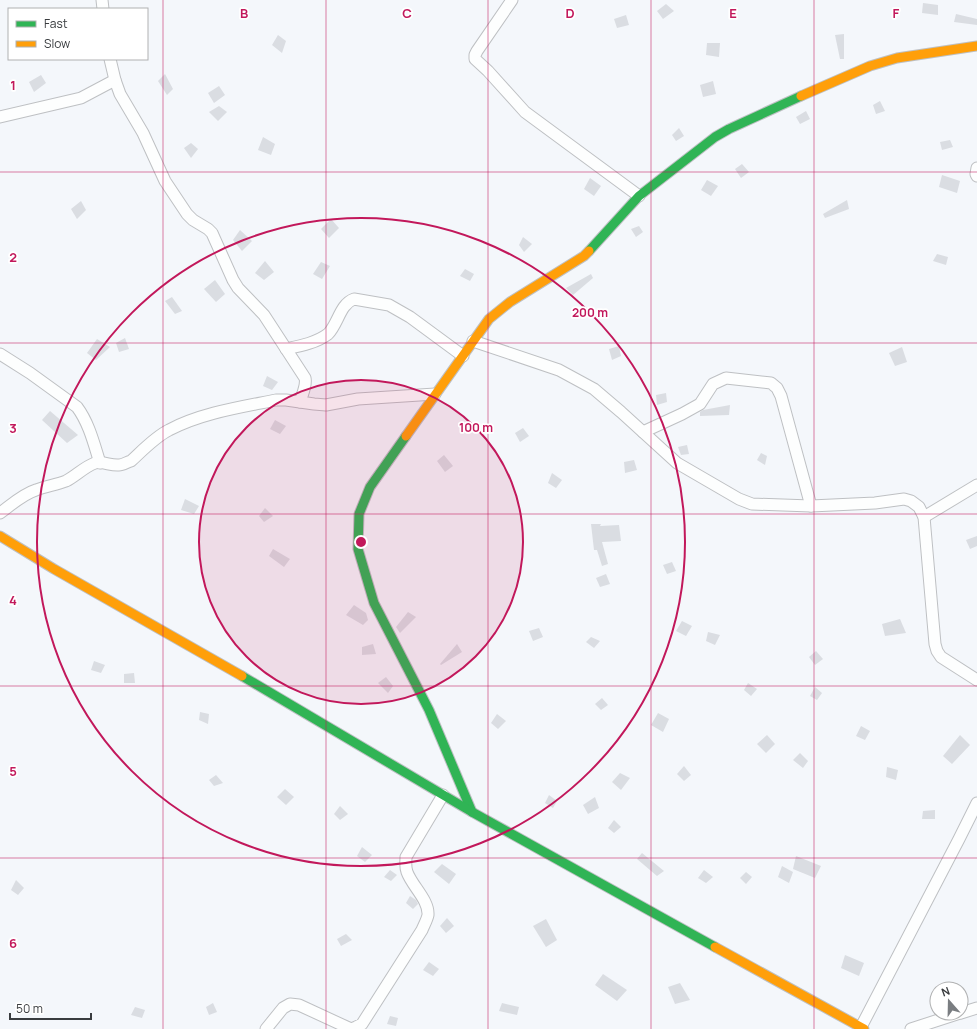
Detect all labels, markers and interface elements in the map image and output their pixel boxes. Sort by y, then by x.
text: B [240,4,248,22]
text: C [402,4,412,22]
text: D [565,4,575,22]
text: E [729,4,737,22]
text: F [893,4,900,22]
legend [8,8,148,60]
text: Fast [44,15,68,32]
text: Slow [44,35,70,52]
text: 1 [10,76,16,94]
text: 2 [9,248,17,266]
text: 200 m [572,304,608,321]
text: 3 [9,419,17,437]
text: 100 m [459,419,493,436]
centre of rings [354,535,368,549]
text: 4 [9,591,17,609]
text: 5 [9,762,17,780]
text: 6 [9,934,17,952]
north arrow [929,981,969,1021]
text: N [939,983,952,1000]
scale bar [10,995,91,1021]
text: 50 m [16,1000,43,1017]

